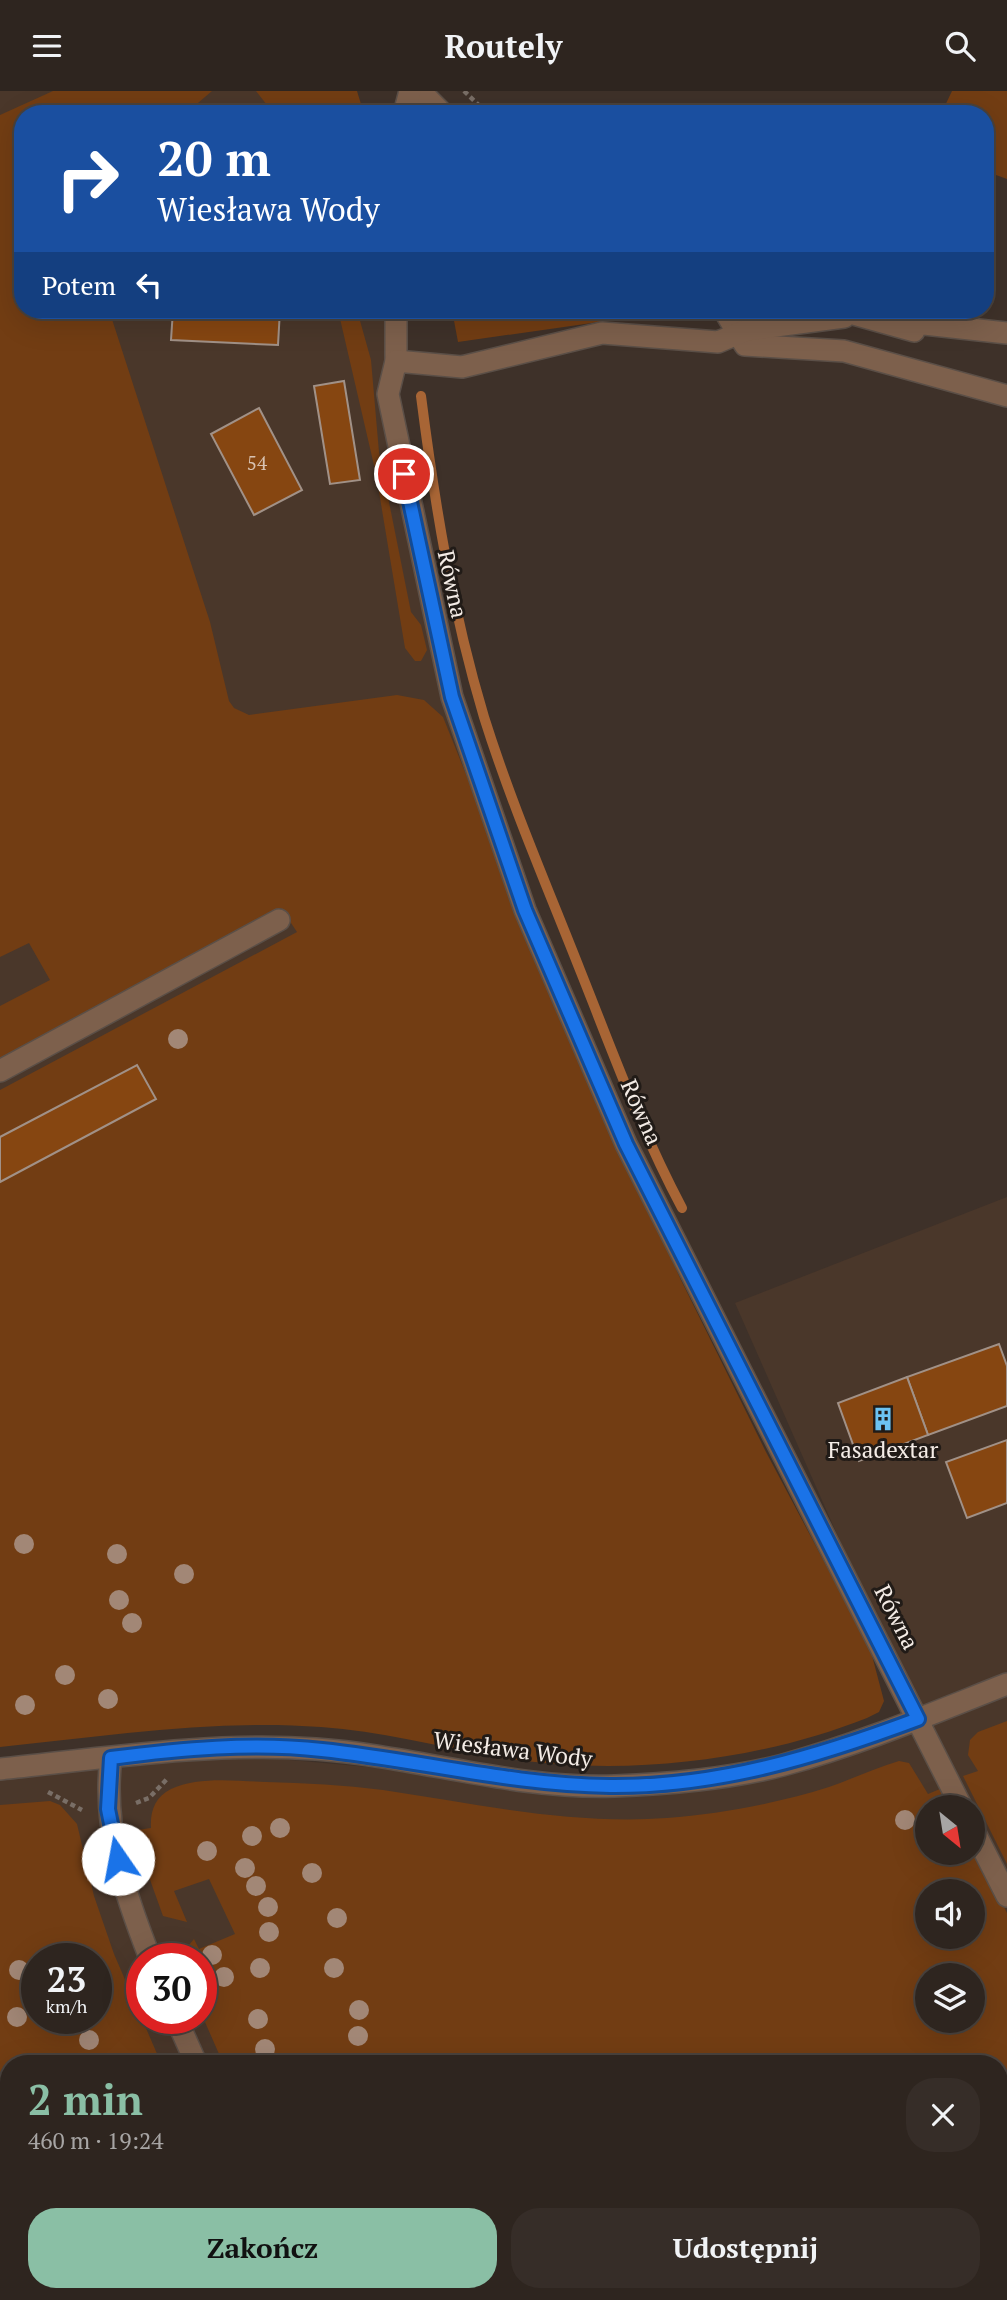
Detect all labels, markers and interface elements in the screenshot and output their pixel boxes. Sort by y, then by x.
text: Routely [445,25,562,67]
icon: menu [28,27,66,65]
icon: search [941,27,979,65]
text: 20 m [157,125,271,190]
icon: right [42,133,133,224]
text: Wiesława Wody [157,188,380,230]
icon: left [130,266,168,304]
text: Potem [42,268,116,302]
pin [374,444,434,504]
house number: 54 [247,450,268,475]
icon: arrive [385,455,423,493]
street label: Równa [431,547,475,621]
street label: Równa [614,1074,670,1150]
building icon: Fasadextar [869,1405,897,1433]
place label: Fasadextar [828,1434,938,1465]
street label: Równa [868,1579,927,1655]
street label: Wiesława Wody [432,1724,595,1774]
north arrow [915,1795,985,1865]
map controls [915,1795,985,2033]
position arrow [81,1822,155,1896]
button: sound [915,1879,985,1949]
speed limit sign: 30 [126,1943,217,2034]
text: 23 [47,1956,86,2002]
button: layers [915,1963,985,2033]
text: km/h [46,1994,87,2018]
text: 2 min [28,2071,143,2127]
button: close [906,2078,980,2152]
text: 460 m · 19:24 [28,2125,163,2156]
button: Zakończ [28,2208,497,2288]
button: Udostępnij [511,2208,980,2288]

